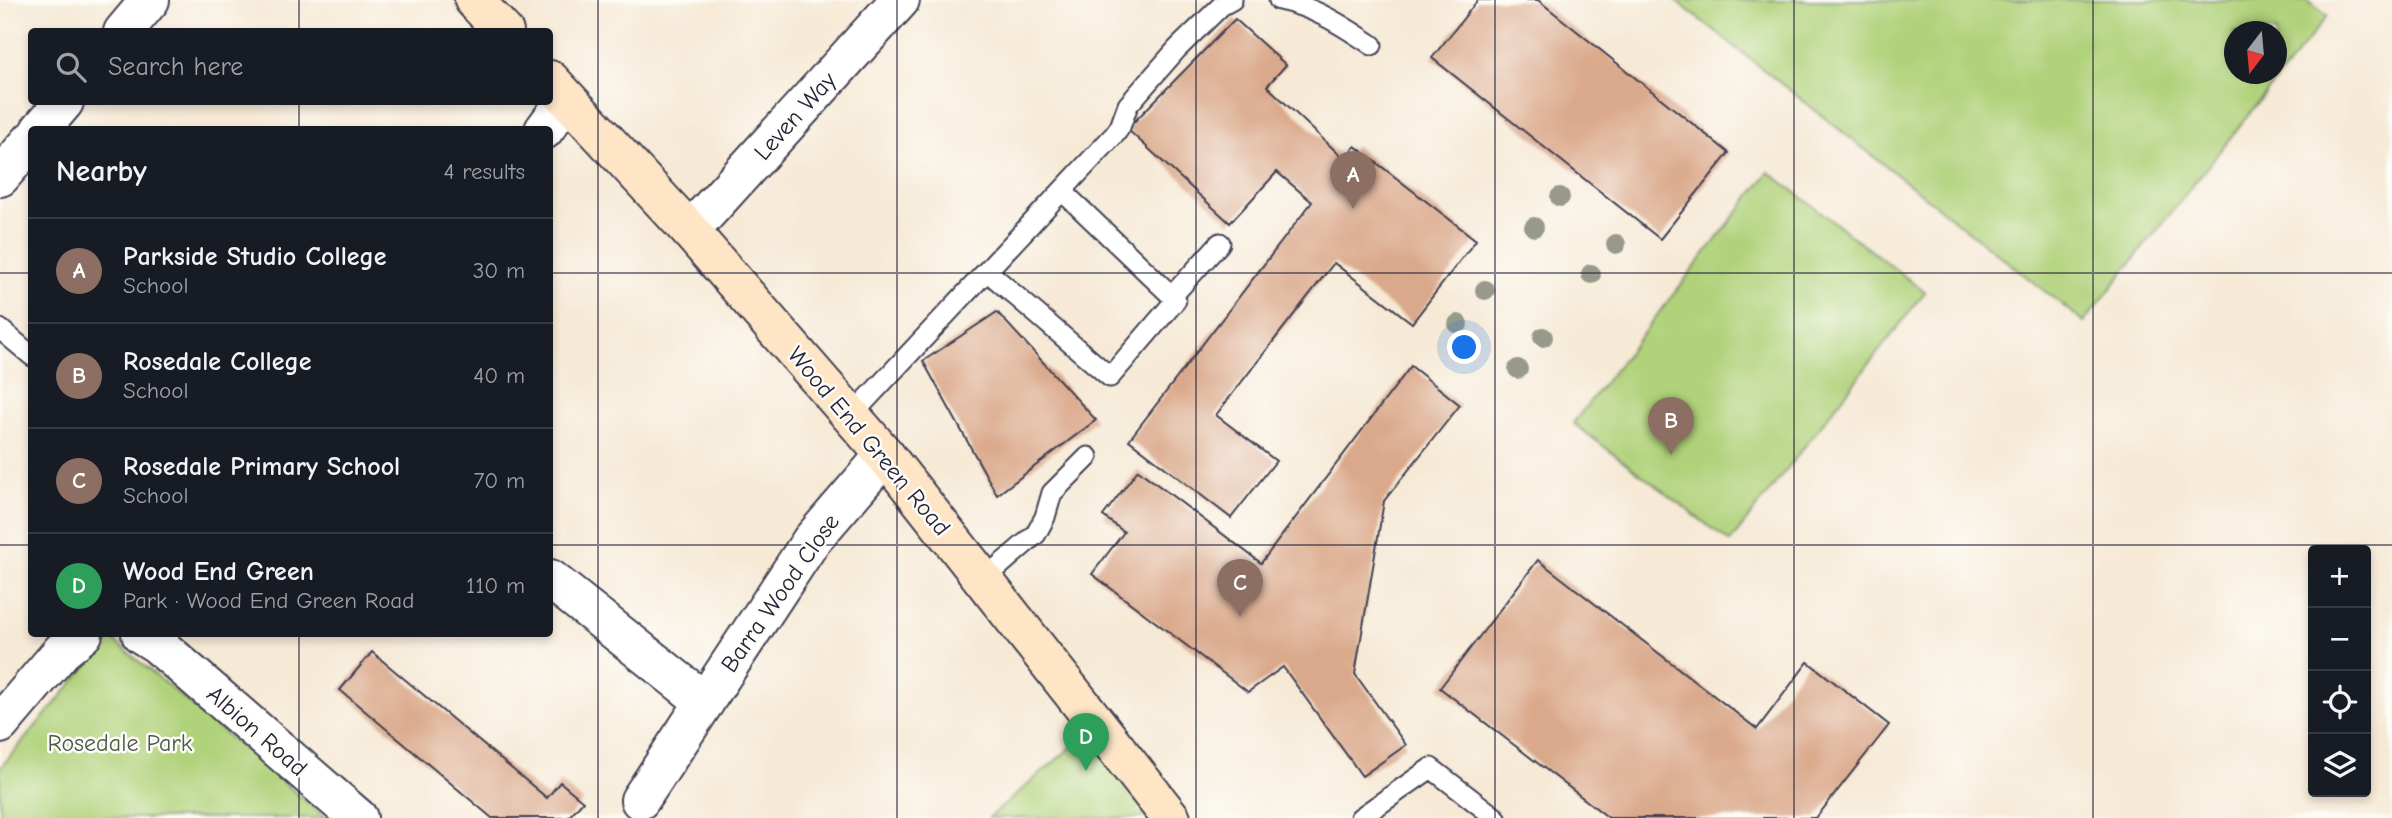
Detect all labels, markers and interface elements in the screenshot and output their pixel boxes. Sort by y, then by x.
north arrow [2224,21,2287,84]
search box [28,28,553,105]
icon: search [52,48,90,86]
text: Search here [108,52,243,82]
street label: Leven Way [748,66,842,166]
pin: A [1330,151,1376,209]
text: Nearby [56,154,147,189]
text: 4 results [443,158,525,185]
text: Parkside Studio College [123,242,387,272]
text: A [73,257,85,284]
text: 30 m [473,257,525,284]
text: School [123,272,188,299]
your location [1447,330,1481,364]
street label: Wood End Green Road [782,341,956,541]
text: Rosedale College [123,347,311,377]
text: B [72,362,86,389]
text: 40 m [473,362,525,389]
text: School [123,377,188,404]
pin: B [1648,397,1694,455]
text: Rosedale Primary School [123,452,400,482]
text: C [72,467,86,494]
text: 70 m [473,467,525,494]
text: School [123,482,188,509]
street label: Barra Wood Close [715,509,845,677]
map controls [2308,545,2371,797]
button: + [2308,545,2371,608]
text: Wood End Green [123,557,314,587]
pin: C [1217,559,1263,617]
text: D [72,572,86,599]
text: 110 m [466,572,525,599]
text: Park · Wood End Green Road [123,587,414,614]
button: − [2308,608,2371,671]
button: locate [2308,671,2371,734]
street label: Albion Road [201,680,313,782]
pin: D [1063,713,1109,771]
park label: Rosedale Park [48,729,193,757]
button: layers [2308,734,2371,797]

